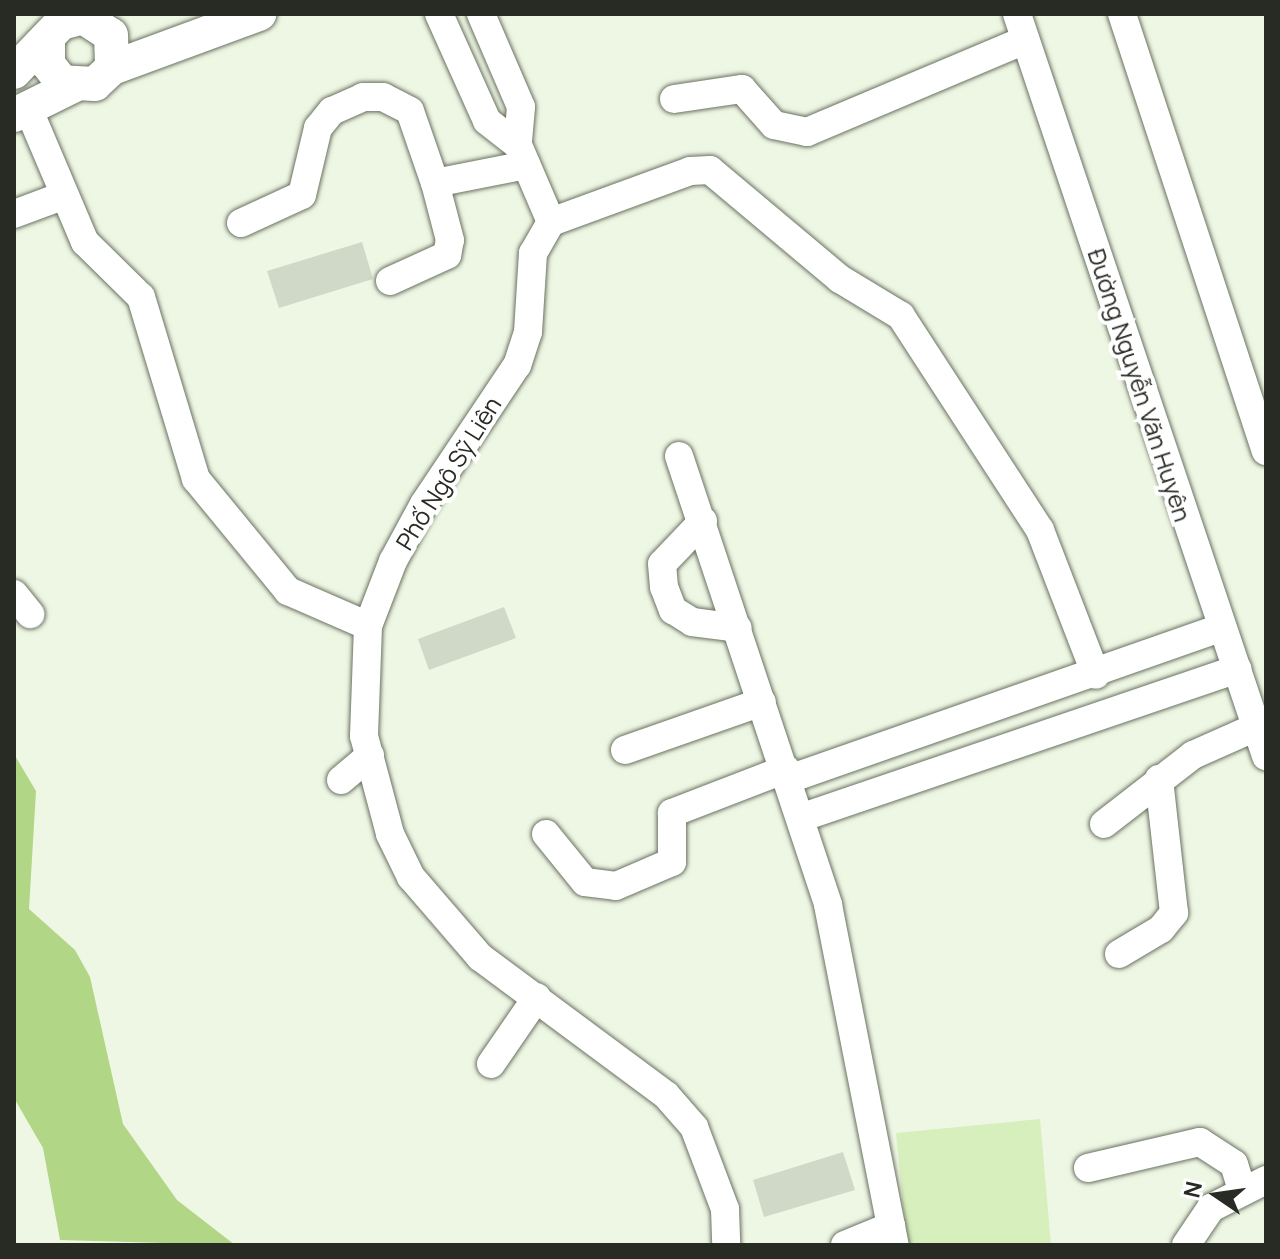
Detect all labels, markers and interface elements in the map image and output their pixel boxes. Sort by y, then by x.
street label: Đường Nguyễn Văn Huyên [1082,245,1198,525]
street label: Phố Ngô Sỹ Liên [389,391,507,555]
north arrow [1176,1155,1256,1235]
text: N [1176,1179,1209,1201]

